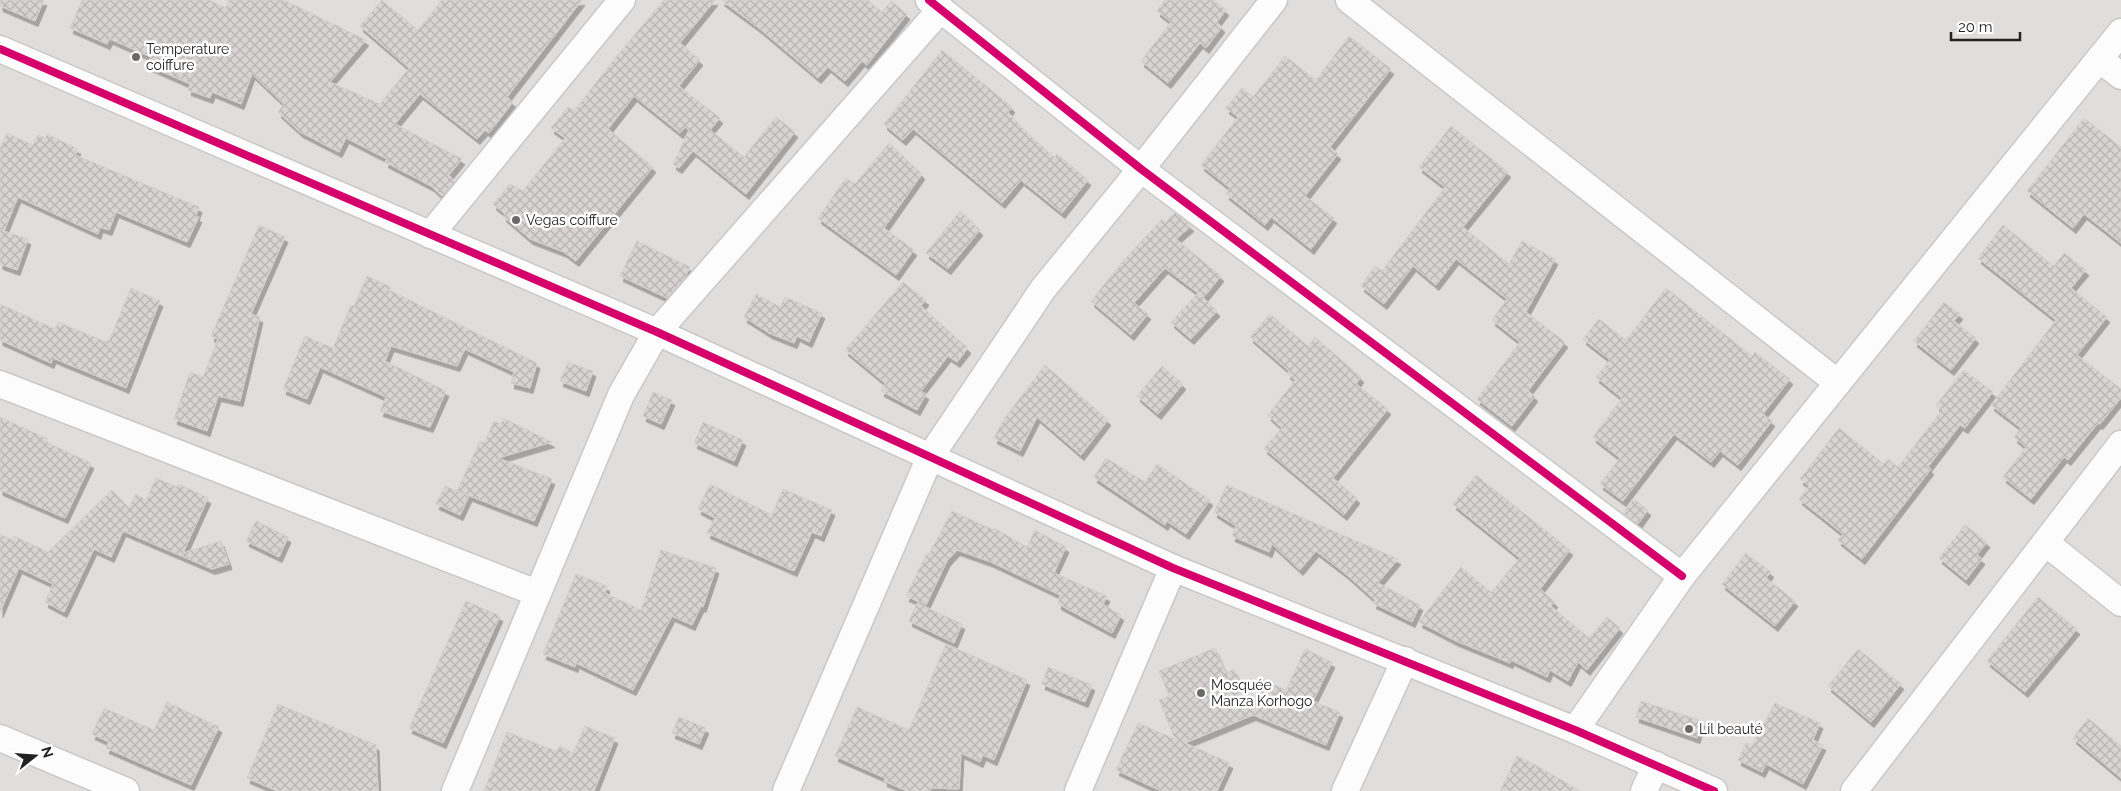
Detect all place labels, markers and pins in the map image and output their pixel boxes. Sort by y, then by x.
place label: Temperature coiffure [146,41,229,73]
marker: Temperature coiffure [130,51,142,63]
place label: Vegas coiffure [526,212,618,228]
marker: Vegas coiffure [510,214,522,226]
place label: Mosquée Manza Korhogo [1211,677,1312,709]
marker: Mosquée Manza Korhogo [1195,687,1207,699]
place label: Lil beauté [1699,721,1763,737]
marker: Lil beauté [1683,723,1695,735]

